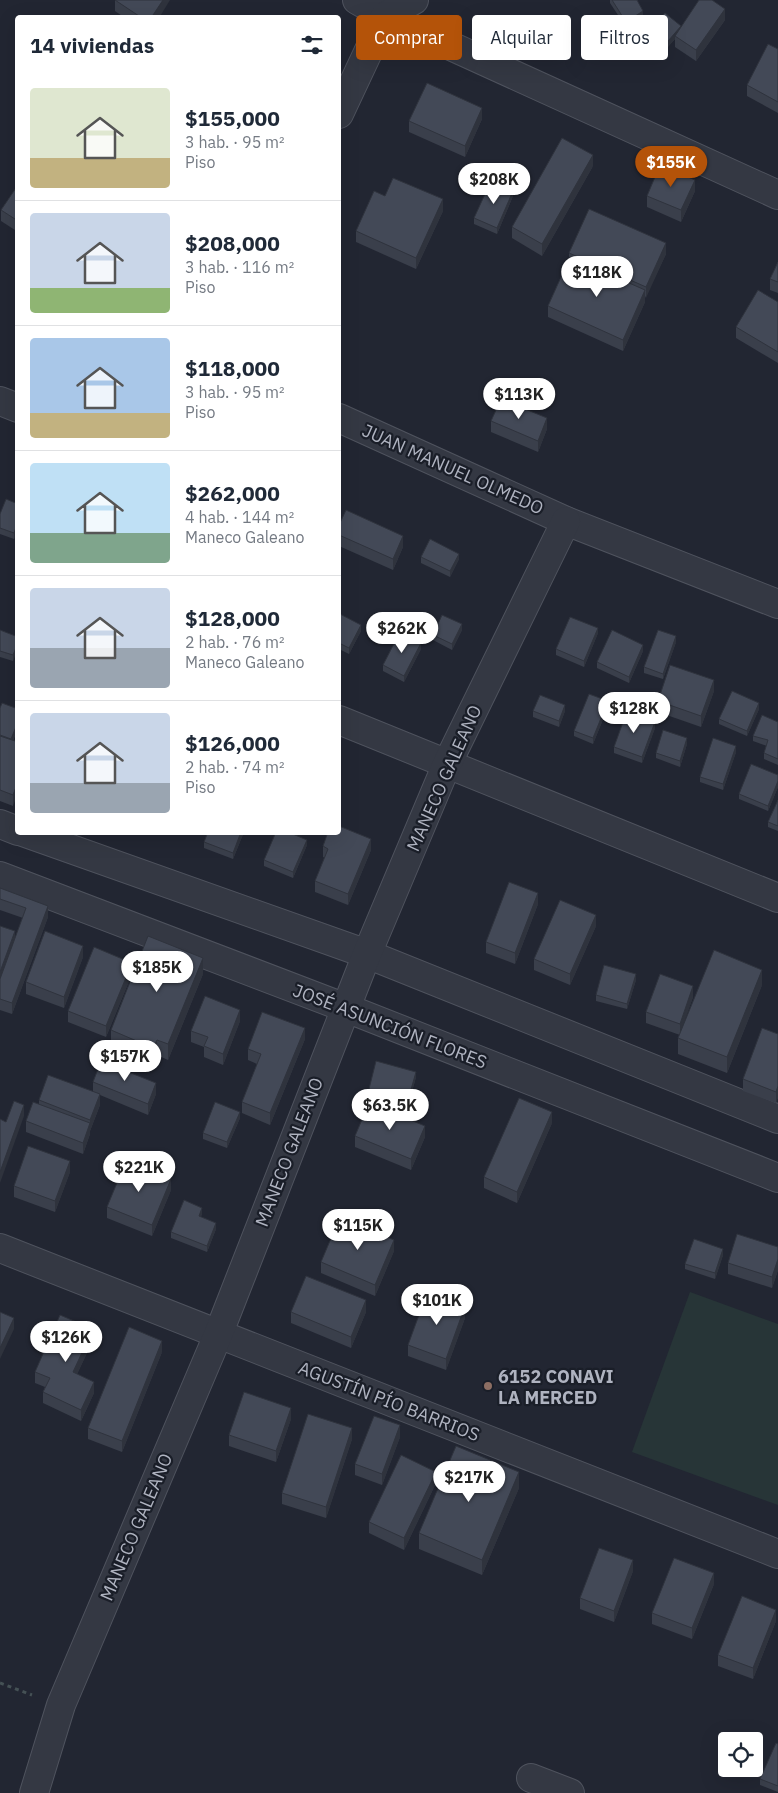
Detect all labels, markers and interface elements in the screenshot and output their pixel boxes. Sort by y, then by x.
chip: Comprar [356,15,462,60]
chip: Alquilar [472,15,571,60]
chip: Filtros [581,15,668,60]
text: 14 viviendas [30,31,154,59]
icon: filters [298,31,326,59]
text: $155,000 [185,104,280,132]
icon: home [70,108,130,168]
text: 3 hab. · 95 m² [185,132,285,152]
pin: $155K [636,146,706,188]
text: Piso [185,152,215,172]
text: $155K [646,152,696,172]
pin: $208K [459,162,529,205]
text: $208K [469,169,519,189]
text: $208,000 [185,229,280,257]
icon: home [70,233,130,293]
pin: $118K [562,256,632,298]
text: 3 hab. · 116 m² [185,257,294,277]
text: $118K [572,262,622,282]
text: Piso [185,277,215,297]
text: $118,000 [185,354,280,382]
icon: home [70,358,130,418]
pin: $113K [484,378,554,420]
text: 3 hab. · 95 m² [185,382,285,402]
text: $113K [494,384,544,404]
text: Piso [185,402,215,422]
street label: JUAN MANUEL OLMEDO [359,419,547,519]
text: $262,000 [185,479,280,507]
icon: home [70,483,130,543]
text: 4 hab. · 144 m² [185,507,294,527]
text: Maneco Galeano [185,527,305,547]
text: $128,000 [185,604,280,632]
icon: home [70,608,130,668]
pin: $262K [367,612,437,654]
text: $262K [377,618,427,638]
text: 2 hab. · 76 m² [185,632,285,652]
text: Maneco Galeano [185,652,305,672]
pin: $128K [599,692,669,734]
text: $128K [609,698,659,718]
street label: MANECO GALEANO [401,701,487,855]
text: $126,000 [185,729,280,757]
icon: home [70,733,130,793]
text: 2 hab. · 74 m² [185,757,285,777]
text: Piso [185,777,215,797]
pin: $185K [122,950,192,993]
text: $185K [132,957,182,977]
street label: JOSÉ ASUNCIÓN FLORES [290,978,490,1074]
pin: $157K [90,1040,160,1082]
text: $157K [100,1046,150,1066]
street label: MANECO GALEANO [250,1074,328,1230]
pin: $63.5K [349,1088,431,1131]
text: $63.5K [363,1095,417,1115]
pin: $221K [104,1150,174,1193]
text: $221K [114,1157,164,1177]
pin: $115K [323,1208,393,1251]
text: $115K [333,1215,383,1235]
pin: $101K [402,1284,472,1326]
text: $101K [412,1290,462,1310]
pin: $126K [31,1320,101,1363]
text: $126K [41,1327,91,1347]
street label: AGUSTÍN PÍO BARRIOS [295,1356,483,1446]
place label: 6152 CONAVI LA MERCED [498,1365,614,1409]
marker: 6152 CONAVI LA MERCED [482,1380,494,1392]
street label: MANECO GALEANO [95,1450,177,1604]
pin: $217K [434,1460,504,1503]
text: $217K [444,1467,494,1487]
map controls [718,1732,763,1777]
button: locate [718,1732,763,1777]

